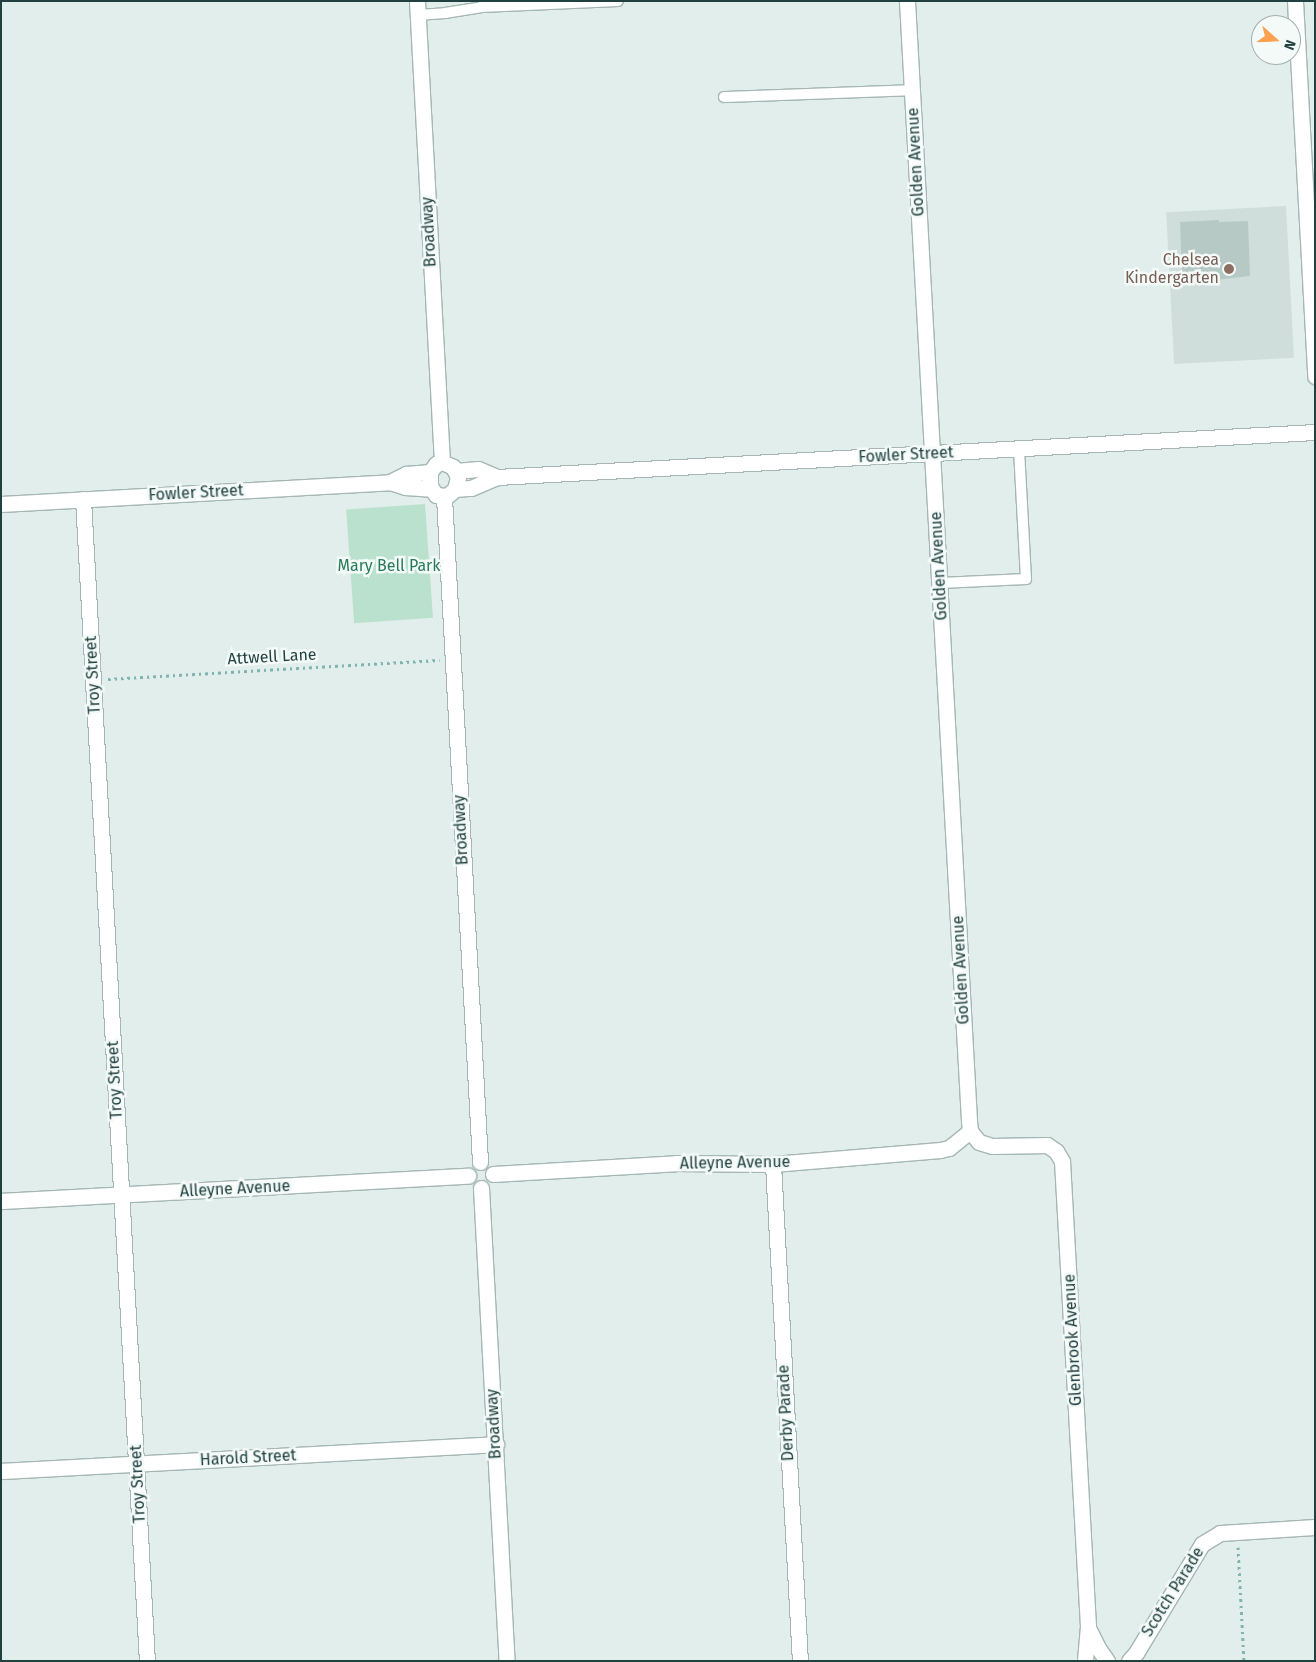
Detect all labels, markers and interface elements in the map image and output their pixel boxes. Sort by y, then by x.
north arrow [1251,15,1301,65]
text: N [1280,38,1299,52]
street label: Golden Avenue [904,107,928,217]
street label: Broadway [418,196,440,268]
place label: Chelsea Kindergarten [1125,250,1219,288]
marker: Chelsea Kindergarten [1223,263,1235,275]
street label: Fowler Street [858,443,954,467]
street label: Fowler Street [148,481,244,505]
street label: Golden Avenue [927,511,951,621]
park label: Mary Bell Park [338,556,440,576]
street label: Troy Street [81,635,105,715]
street label: Attwell Lane [227,645,317,669]
street label: Broadway [450,794,472,866]
street label: Golden Avenue [949,915,973,1025]
street label: Troy Street [103,1040,127,1120]
street label: Alleyne Avenue [680,1152,790,1174]
street label: Alleyne Avenue [179,1177,291,1201]
street label: Glenbrook Avenue [1060,1273,1086,1407]
street label: Derby Parade [774,1364,798,1462]
street label: Broadway [483,1388,505,1460]
street label: Troy Street [126,1444,150,1524]
street label: Harold Street [199,1446,297,1470]
street label: Scotch Parade [1138,1544,1208,1640]

